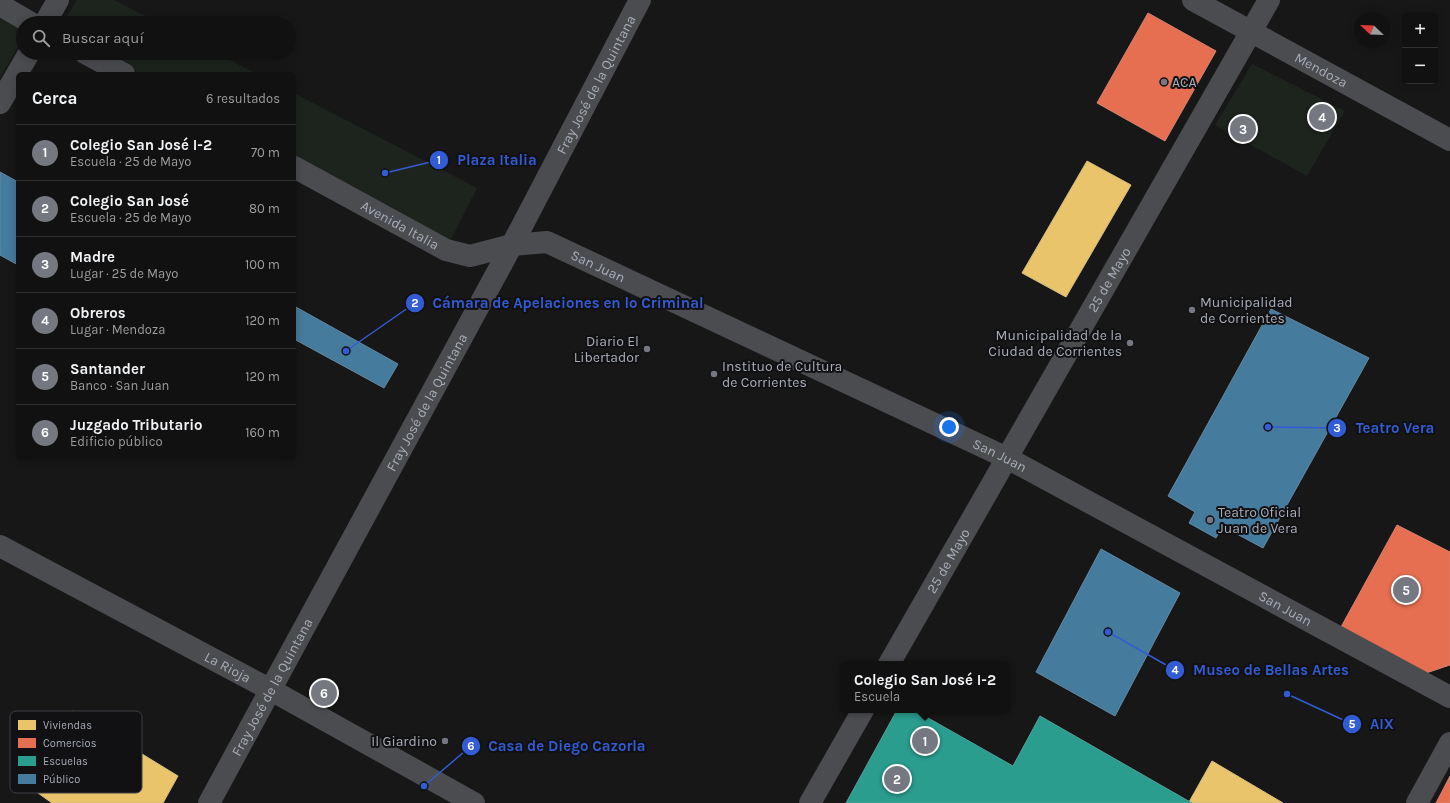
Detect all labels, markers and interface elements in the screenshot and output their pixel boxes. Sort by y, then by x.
street label: Fray José de la Quintana [553,12,639,157]
north arrow [1354,12,1390,48]
map controls [1402,12,1438,84]
button: + [1402,12,1438,48]
search box [16,16,296,60]
icon: search [30,27,52,49]
text: Buscar aquí [62,29,144,47]
button: − [1402,48,1438,84]
street label: Mendoza [1292,49,1351,91]
place label: ACA [1172,74,1197,91]
marker: ACA [1159,77,1169,87]
text: Cerca [32,88,77,108]
text: 6 resultados [206,91,280,106]
pin: 4 [1309,102,1335,132]
pin: 3 [1230,114,1256,144]
text: Colegio San José I-2 [70,136,212,154]
text: 1 [43,145,47,160]
text: 70 m [251,145,280,160]
callout: Plaza Italia [429,146,545,173]
text: Plaza Italia [457,151,537,169]
text: 1 [437,153,441,167]
text: Escuela · 25 de Mayo [70,154,191,169]
text: Colegio San José [70,192,189,210]
street label: Avenida Italia [358,197,442,253]
text: 2 [41,201,49,216]
text: 80 m [249,201,280,216]
text: Escuela · 25 de Mayo [70,210,191,225]
street label: 25 de Mayo [1084,244,1134,315]
street label: San Juan [568,246,628,286]
text: Madre [70,248,115,266]
text: 3 [41,257,49,272]
text: 100 m [245,257,280,272]
text: Lugar · 25 de Mayo [70,266,178,281]
callout: Cámara de Apelaciones en lo Criminal [405,289,712,316]
text: Cámara de Apelaciones en lo Criminal [433,294,703,312]
place label: Municipalidad de Corrientes [1200,294,1293,327]
text: 2 [411,296,419,310]
text: Obreros [70,304,126,322]
marker: Municipalidad de Corrientes [1187,305,1197,315]
text: 4 [41,313,49,328]
text: 120 m [245,313,280,328]
text: Lugar · Mendoza [70,322,165,337]
place label: Municipalidad de la Ciudad de Corrientes [988,327,1122,360]
street label: Fray José de la Quintana [382,330,471,474]
place label: Diario El Libertador [574,333,640,366]
marker: Municipalidad de la Ciudad de Corrientes [1125,338,1135,348]
marker: Diario El Libertador [642,344,652,354]
place label: Instituo de Cultura de Corrientes [722,358,842,391]
text: Santander [70,360,145,378]
text: 5 [41,369,49,384]
text: 120 m [245,369,280,384]
marker: Instituo de Cultura de Corrientes [709,369,719,379]
text: Banco · San Juan [70,378,169,393]
callout: Teatro Vera [1327,415,1442,442]
text: Juzgado Tributario [70,416,203,434]
your location [939,417,959,437]
text: Teatro Vera [1356,419,1434,437]
text: 3 [1333,421,1341,435]
text: 6 [41,425,49,440]
text: 160 m [245,425,280,440]
text: Edificio público [70,434,163,449]
street label: San Juan [970,435,1030,476]
place label: Teatro Oficial Juan de Vera [1218,504,1301,537]
marker: Teatro Oficial Juan de Vera [1205,515,1215,525]
street label: 25 de Mayo [923,525,973,596]
pin: 5 [1393,575,1419,605]
street label: San Juan [1256,587,1315,630]
street label: Fray José de la Quintana [228,615,316,759]
street label: La Rioja [202,648,254,686]
callout: Museo de Bellas Artes [1165,656,1357,683]
popup [840,661,1010,713]
text: Museo de Bellas Artes [1193,661,1349,679]
text: 4 [1171,663,1179,677]
text: Colegio San José I-2 [854,671,996,689]
pin: 6 [311,678,337,708]
text: Escuela [854,689,900,704]
callout: AIX [1342,710,1402,737]
legend [10,711,142,793]
text: AIX [1370,715,1394,733]
text: 5 [1349,717,1356,731]
text: Viviendas [43,719,92,732]
pin: 1 [912,726,938,756]
callout: Casa de Diego Cazorla [461,732,654,759]
place label: Il Giardino [371,733,437,750]
marker: Il Giardino [440,736,450,746]
text: Comercios [43,737,97,750]
text: Casa de Diego Cazorla [488,737,646,755]
text: 6 [467,739,475,753]
text: Escuelas [43,755,88,768]
pin: 2 [884,764,910,794]
text: Público [43,773,80,786]

